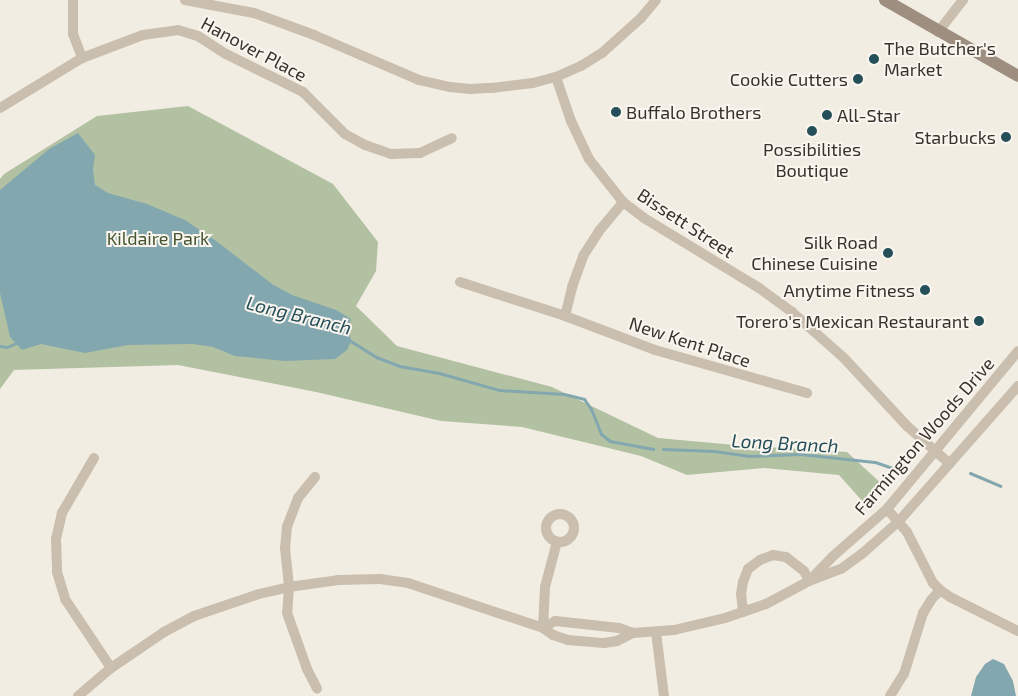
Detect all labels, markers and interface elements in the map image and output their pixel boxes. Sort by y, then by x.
street label: Hanover Place [197,12,311,86]
place label: The Butcher's Market [884,38,996,80]
marker: The Butcher's Market [868,53,880,65]
place label: Cookie Cutters [730,68,848,90]
marker: Cookie Cutters [852,73,864,85]
place label: Buffalo Brothers [626,101,761,123]
place label: All-Star [837,104,900,126]
marker: Buffalo Brothers [610,106,622,118]
marker: All-Star [821,109,833,121]
marker: Possibilities Boutique [806,125,818,137]
place label: Starbucks [914,126,996,148]
marker: Starbucks [1000,131,1012,143]
place label: Possibilities Boutique [763,139,861,182]
street label: Bissett Street [633,184,739,262]
park label: Kildaire Park [107,227,209,249]
place label: Silk Road Chinese Cuisine [751,232,878,274]
marker: Silk Road Chinese Cuisine [882,247,894,259]
place label: Anytime Fitness [784,279,915,301]
marker: Anytime Fitness [919,284,931,296]
water label: Long Branch [244,291,354,339]
place label: Torero's Mexican Restaurant [736,310,969,332]
street label: New Kent Place [626,312,754,372]
marker: Torero's Mexican Restaurant [973,315,985,327]
street label: Farmington Woods Drive [850,353,998,519]
water label: Long Branch [731,429,839,457]

